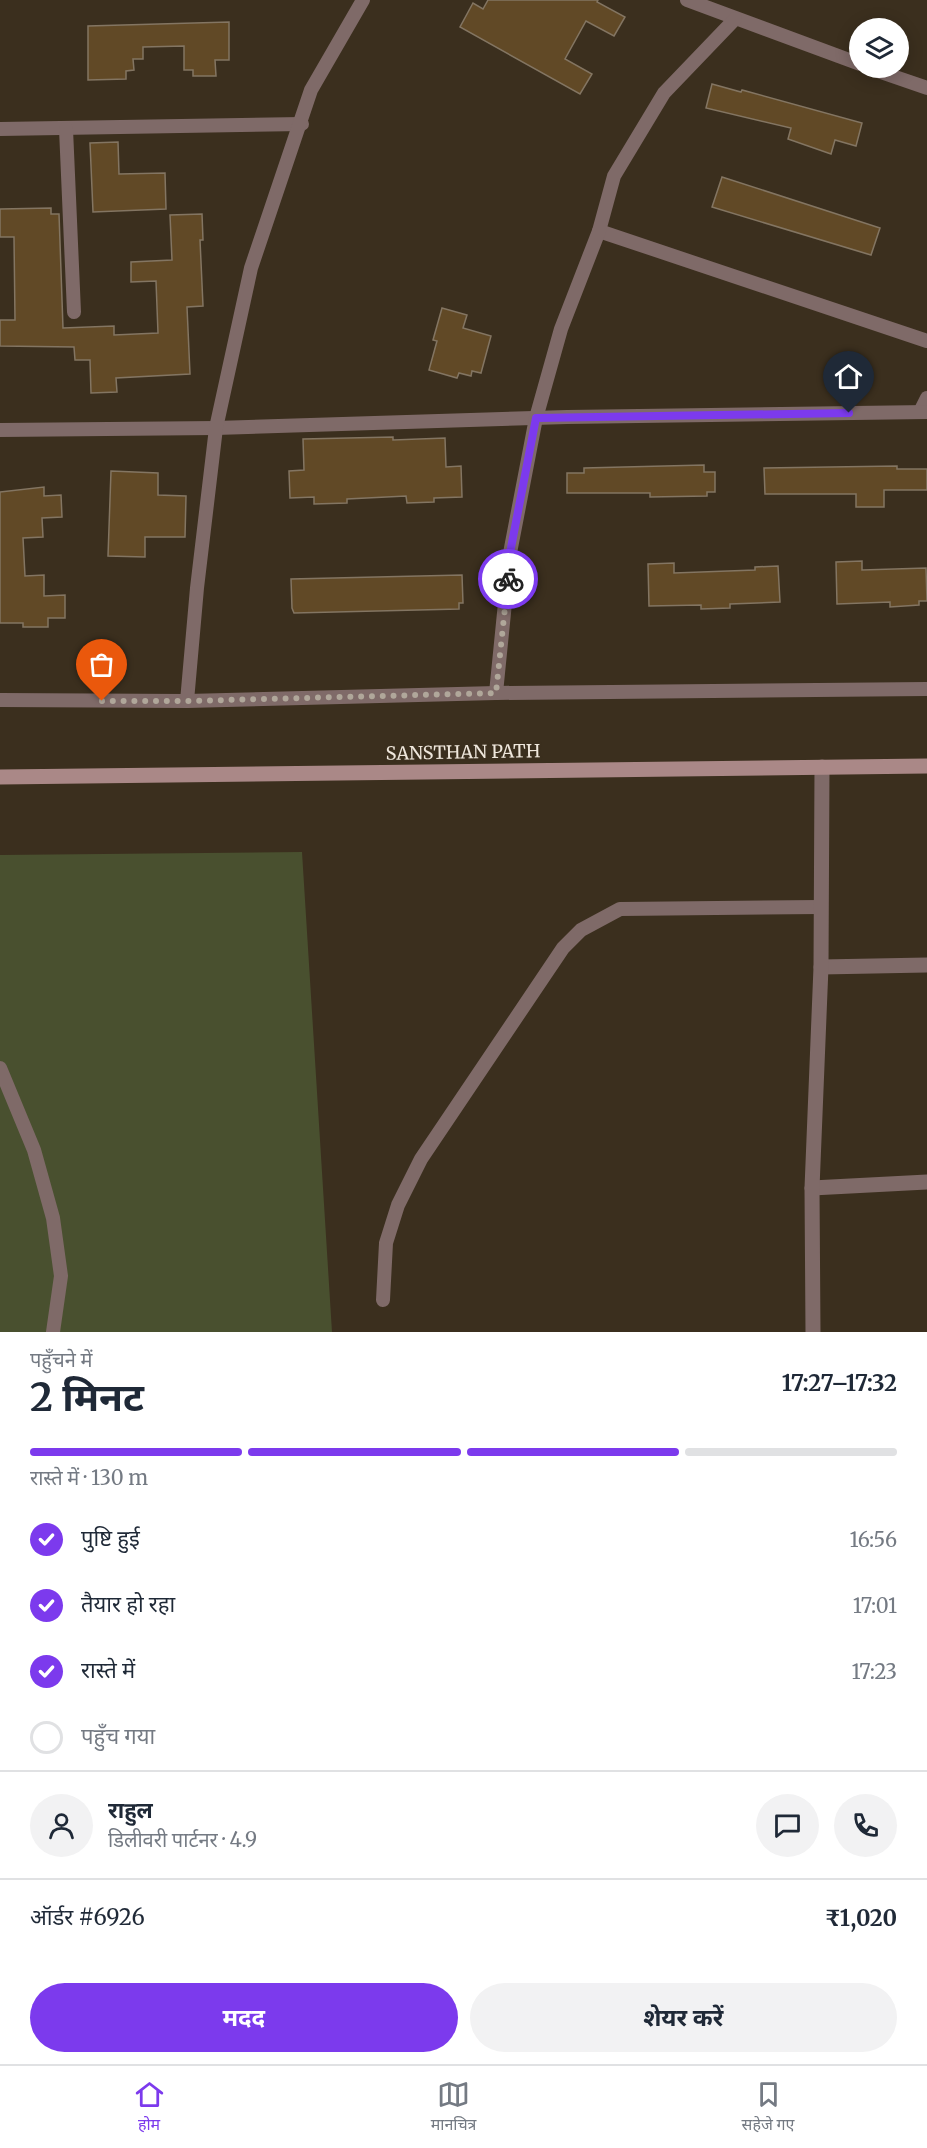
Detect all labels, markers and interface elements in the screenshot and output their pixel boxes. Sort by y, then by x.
map controls [849,18,909,78]
button: layers [849,18,909,78]
pin [823,351,874,413]
icon: home [832,360,865,393]
courier [478,549,538,609]
icon: bike [492,563,525,596]
pin [76,639,127,701]
icon: bag [85,648,118,681]
street label: SANSTHAN PATH [386,739,540,765]
text: पहुँचने में [30,1347,92,1372]
text: 17:27–17:32 [782,1369,897,1397]
text: 2 मिनट [30,1373,144,1422]
text: रास्ते में · 130 m [30,1465,148,1490]
icon: check [30,1523,63,1556]
text: पुष्टि हुई [81,1524,140,1552]
text: 16:56 [849,1527,897,1552]
icon: check [30,1589,63,1622]
text: तैयार हो रहा [81,1590,175,1618]
text: 17:01 [853,1593,897,1618]
icon: check [30,1655,63,1688]
text: रास्ते में [81,1656,135,1684]
text: 17:23 [851,1659,897,1684]
text: पहुँच गया [81,1722,155,1750]
button: person [30,1794,93,1857]
button: chat [756,1794,819,1857]
button: phone [834,1794,897,1857]
text: राहुल [108,1796,153,1824]
text: डिलीवरी पार्टनर · 4.9 [108,1827,257,1852]
text: ऑर्डर #6926 [30,1903,145,1931]
text: ₹1,020 [825,1904,897,1932]
button: मदद [30,1983,458,2052]
button: शेयर करें [470,1983,897,2052]
tab: होम [133,2078,166,2137]
tab: मानचित्र [431,2078,476,2137]
tab: सहेजे गए [742,2078,794,2137]

